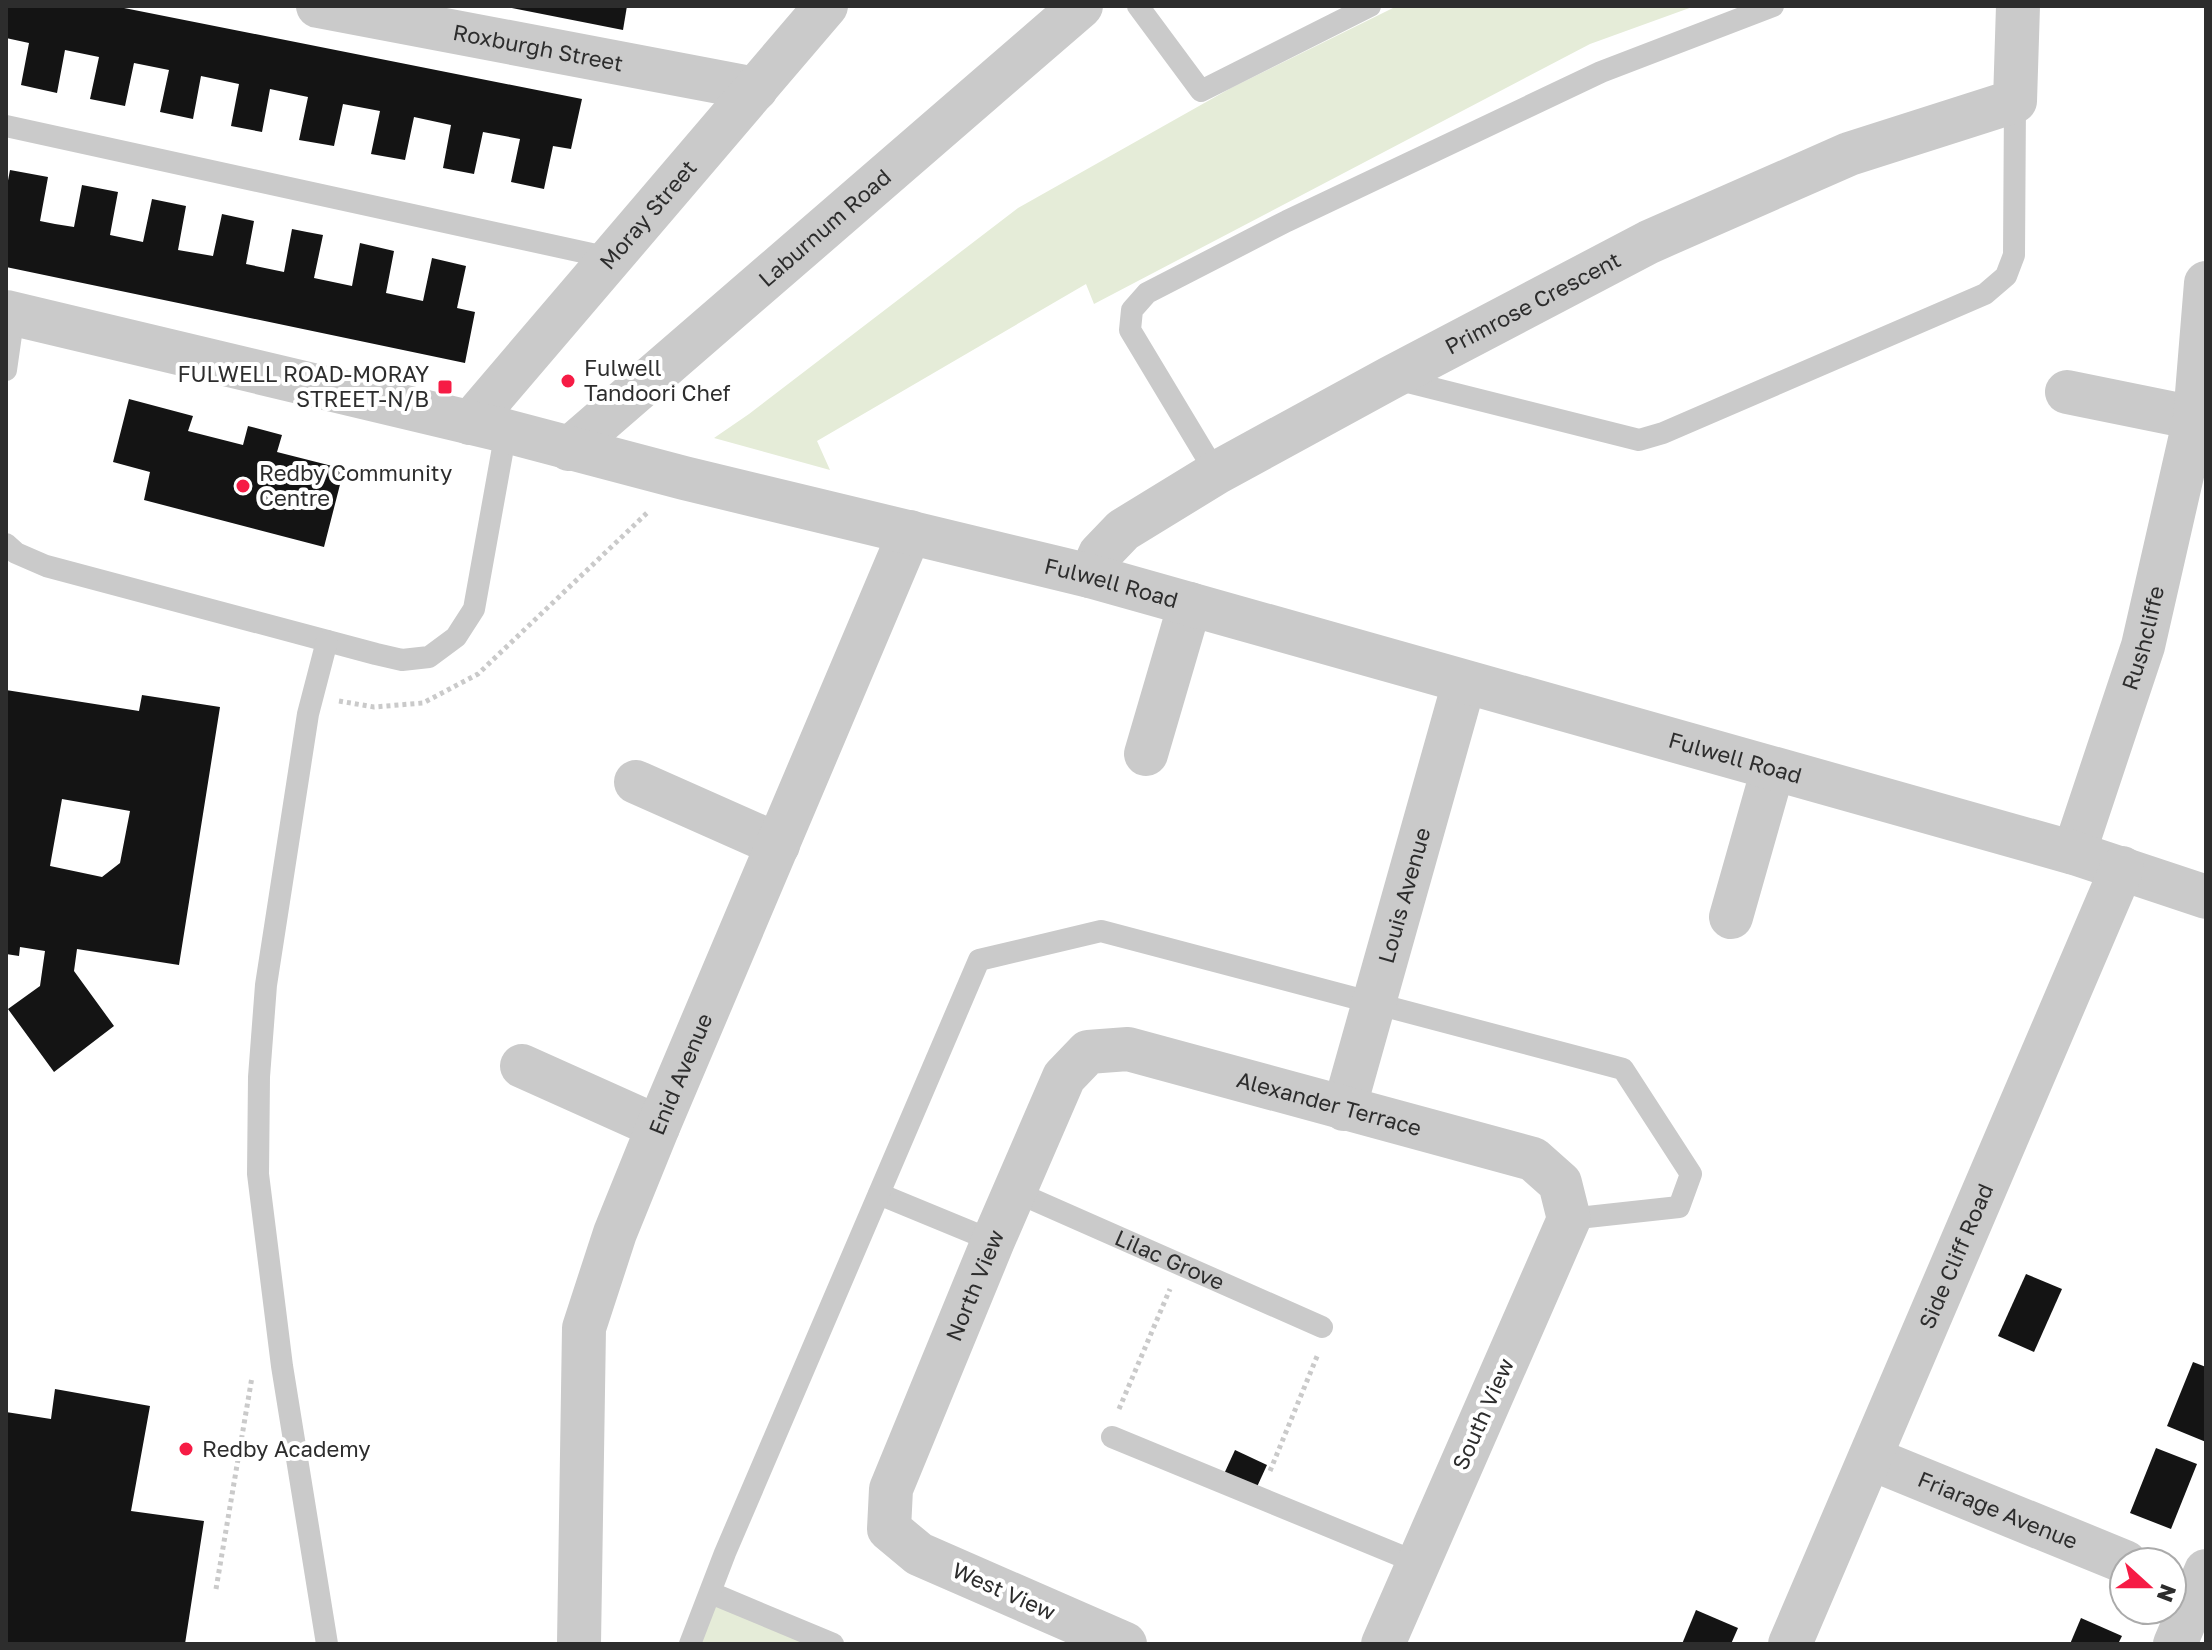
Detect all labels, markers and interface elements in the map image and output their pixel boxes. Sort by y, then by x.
street label: Roxburgh Street [451,18,625,77]
street label: Moray Street [593,154,702,275]
street label: Laburnum Road [753,163,896,292]
street label: Primrose Crescent [1440,245,1625,360]
place label: Fulwell Tandoori Chef [584,354,731,406]
place label: FULWELL ROAD-MORAY STREET-N/B [177,360,429,412]
marker: Fulwell Tandoori Chef [559,372,577,390]
marker: FULWELL ROAD-MORAY STREET-N/B [436,378,454,396]
place label: Redby Community Centre [259,459,452,511]
marker: Redby Community Centre [234,477,252,495]
street label: Fulwell Road [1042,552,1181,613]
street label: Rushcliffe [2115,583,2169,693]
street label: Fulwell Road [1666,726,1805,789]
street label: Louis Avenue [1372,824,1436,966]
street label: Enid Avenue [642,1009,718,1139]
street label: Alexander Terrace [1234,1065,1425,1141]
street label: Side Cliff Road [1913,1179,1999,1333]
street label: Lilac Grove [1111,1223,1229,1295]
street label: North View [939,1225,1009,1345]
street label: South View [1446,1354,1519,1474]
place label: Redby Academy [202,1435,371,1462]
marker: Redby Academy [177,1440,195,1458]
street label: Friarage Avenue [1914,1465,2082,1554]
north arrow [2108,1546,2188,1626]
street label: West View [948,1556,1060,1625]
text: N [2152,1581,2183,1606]

